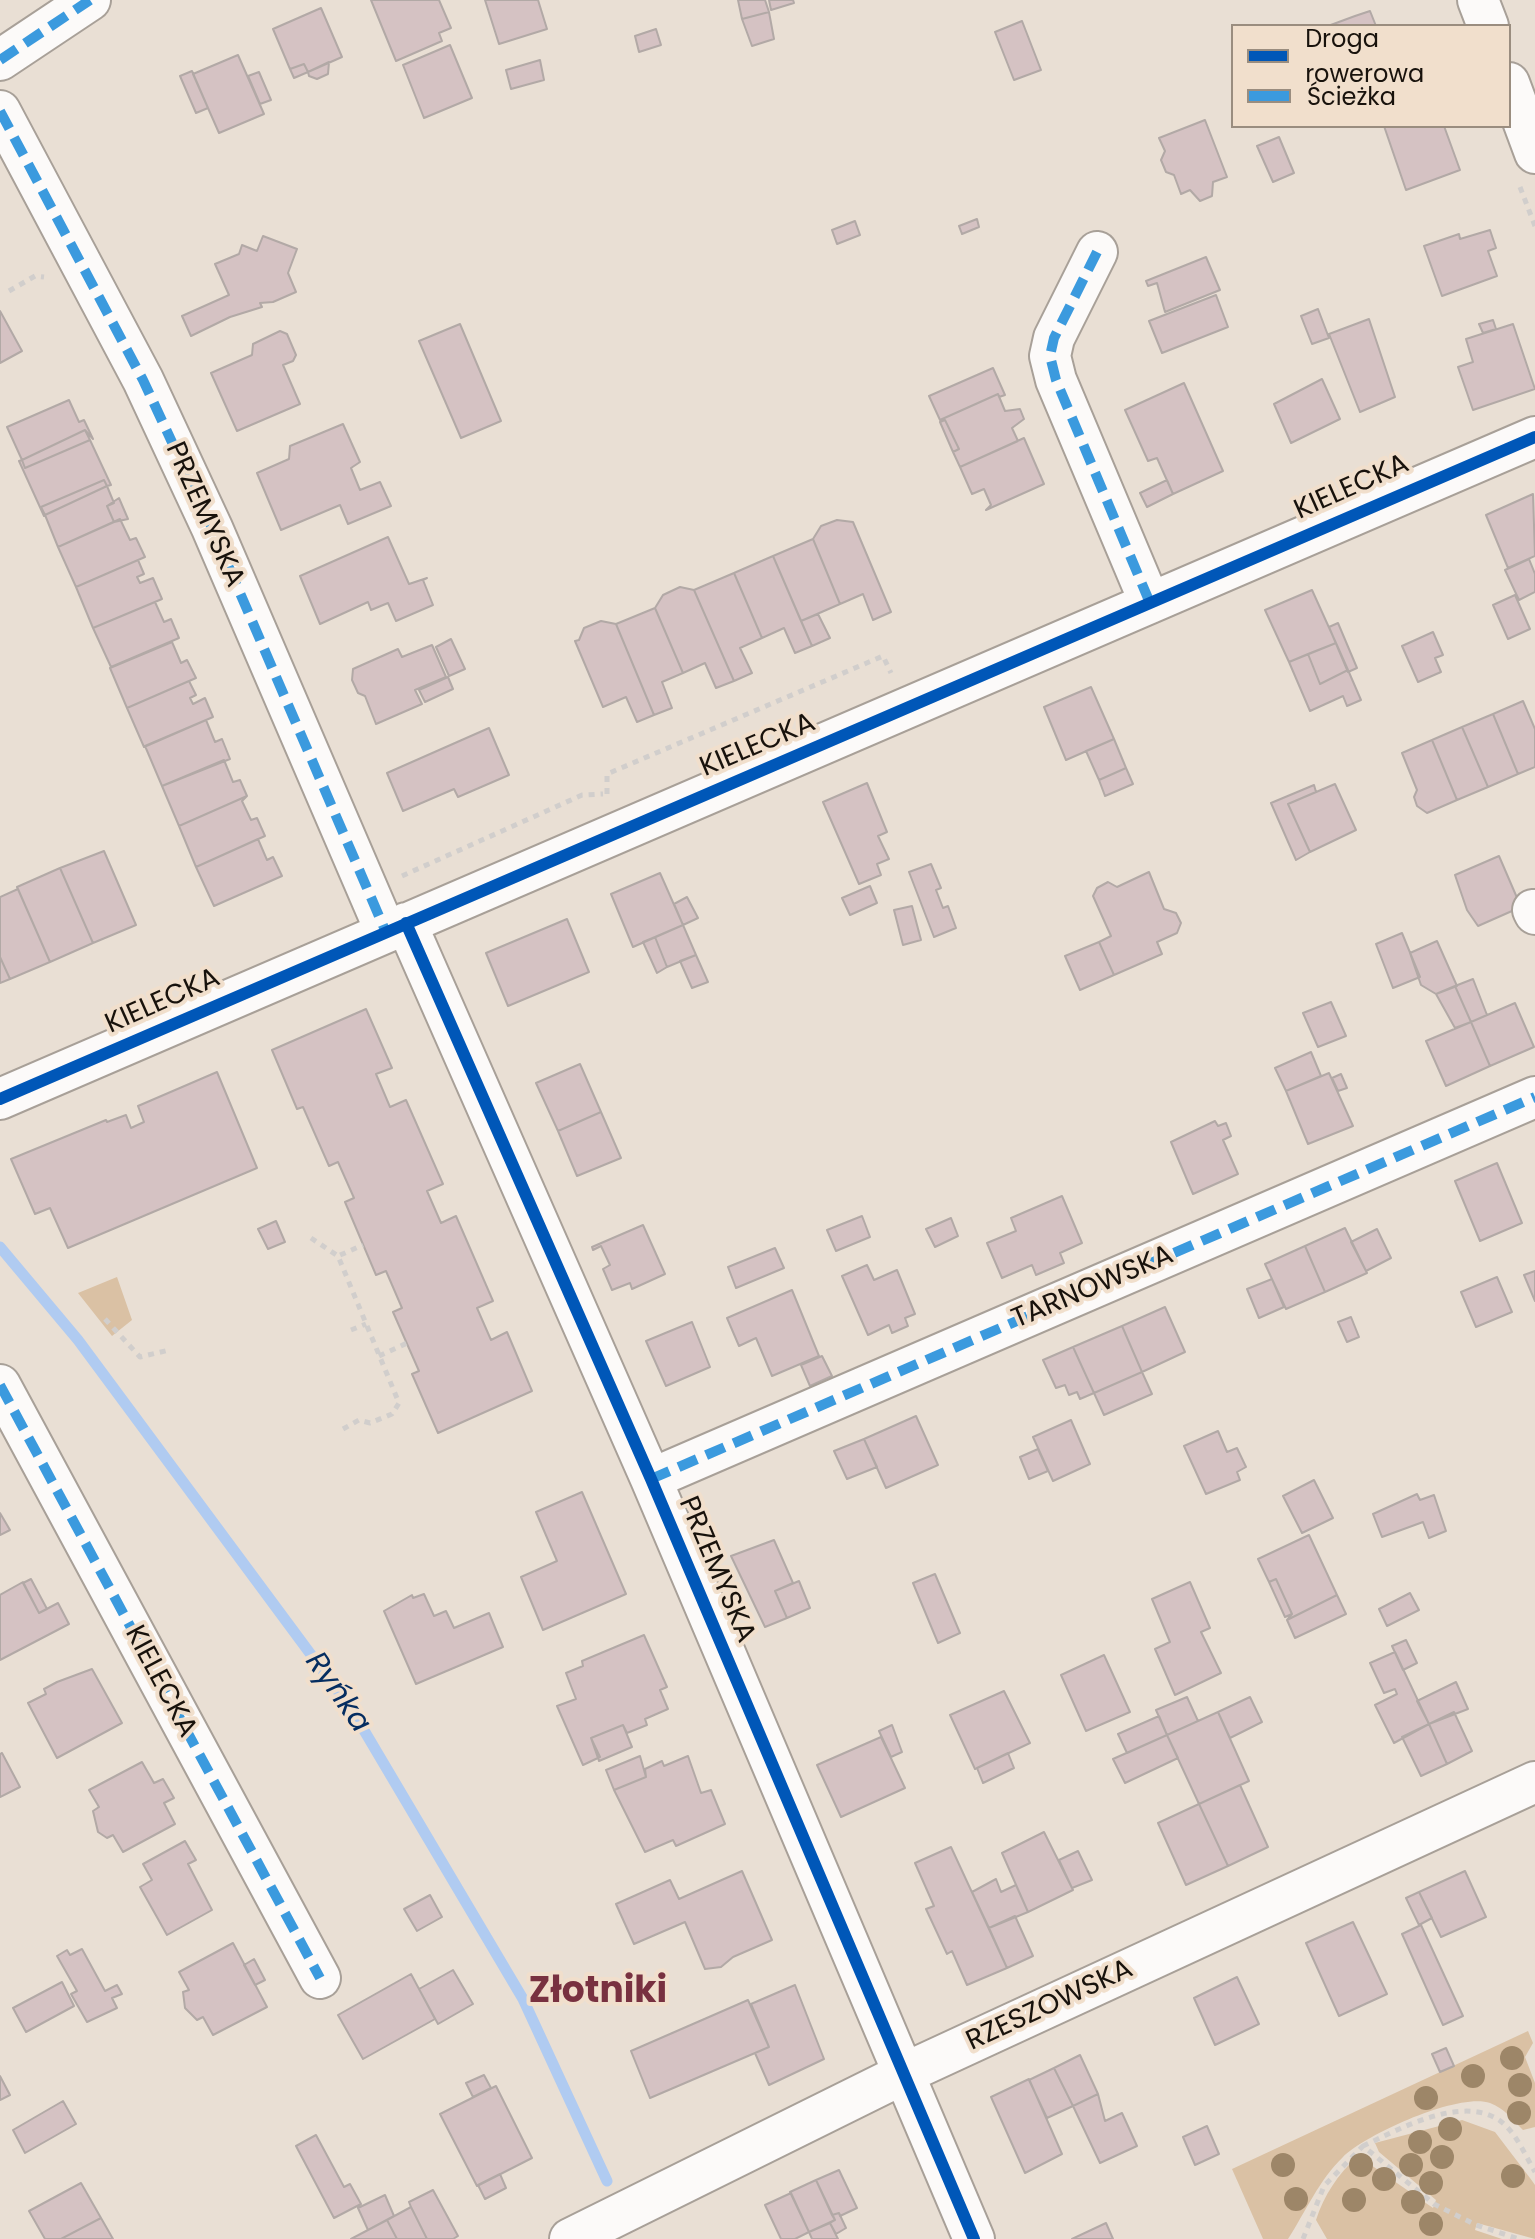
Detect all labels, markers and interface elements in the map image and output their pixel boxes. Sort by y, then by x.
text: Droga rowerowa [1305,22,1424,90]
legend [1231,24,1511,128]
text: Ścieżka [1307,80,1396,113]
street label: PRZEMYSKA [157,437,251,593]
street label: KIELECKA [1290,448,1414,528]
street label: KIELECKA [695,707,821,785]
street label: KIELECKA [101,962,225,1042]
street label: TARNOWSKA [1007,1239,1179,1337]
street label: PRZEMYSKA [670,1492,762,1648]
street label: KIELECKA [117,1620,203,1744]
water label: Ryńka [296,1646,378,1740]
street label: RZESZOWSKA [962,1953,1138,2059]
district label: Złotniki [529,1971,667,2015]

